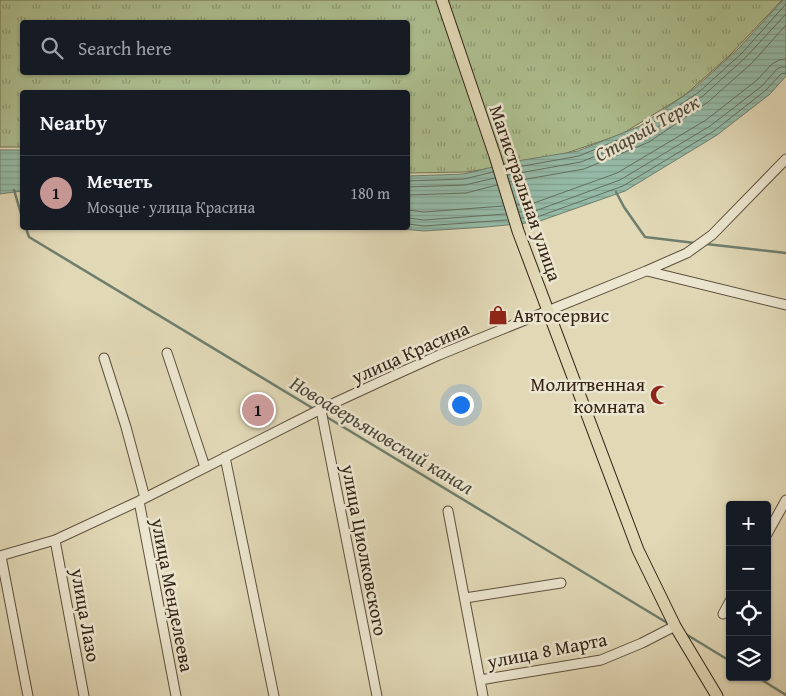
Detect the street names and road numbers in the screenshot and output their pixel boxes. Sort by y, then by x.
street label: Магистральная улица [483,101,569,285]
street label: улица Красина [346,314,473,391]
street label: улица Циолковского [334,461,395,638]
street label: улица Менделеева [144,515,202,674]
street label: улица Лазо [64,565,108,664]
street label: улица 8 Марта [484,625,609,676]

